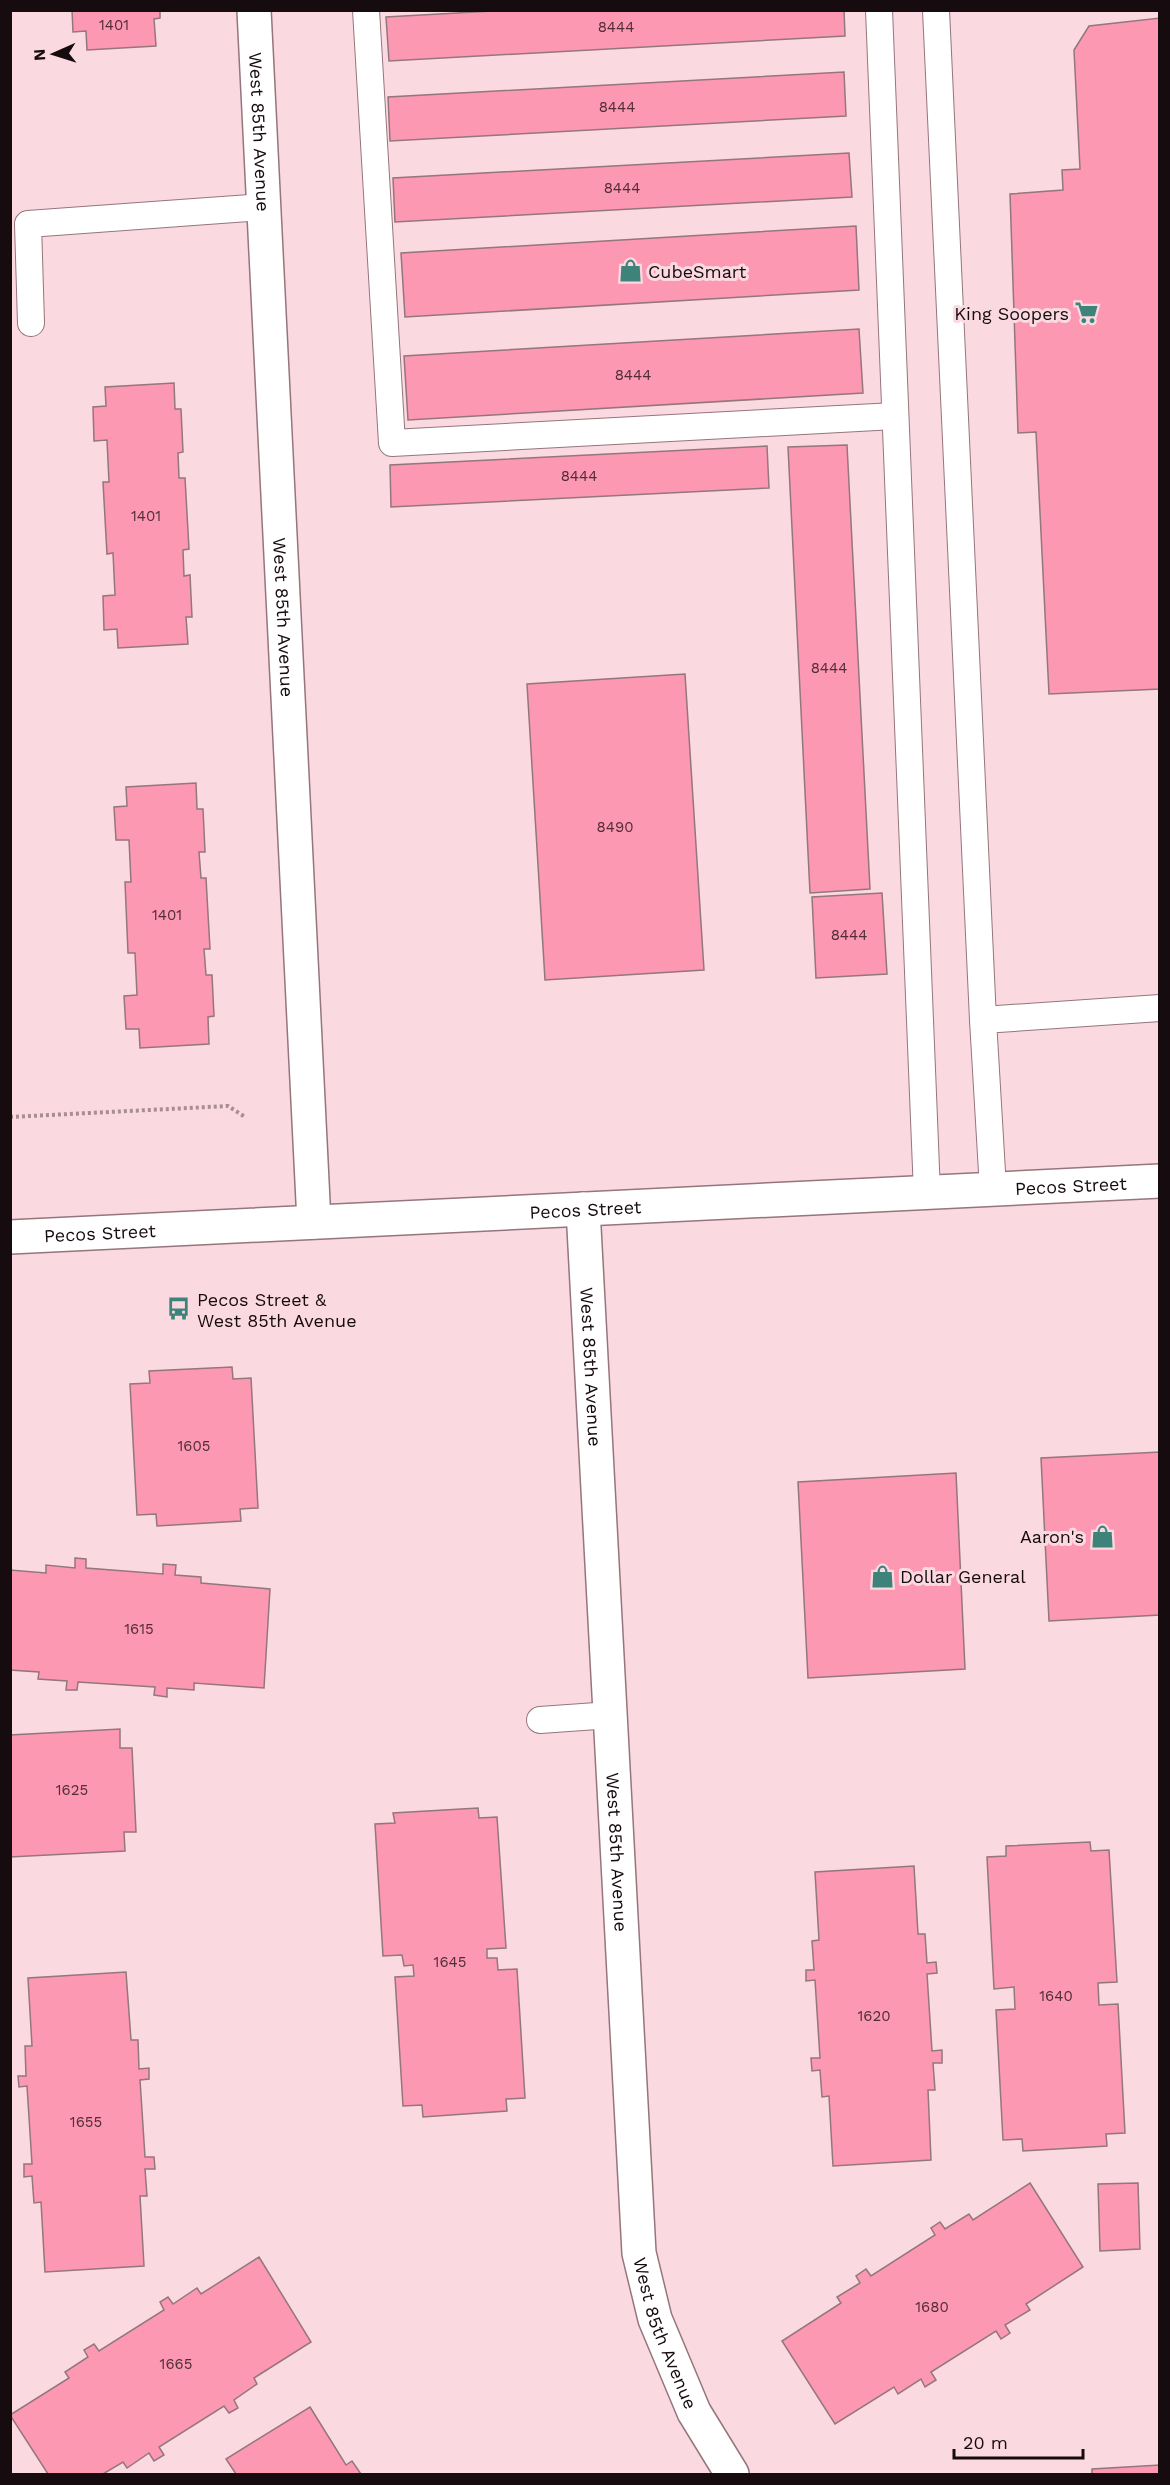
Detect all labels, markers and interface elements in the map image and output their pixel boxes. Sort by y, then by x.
house number: 1401 [99,16,129,34]
house number: 8444 [598,18,634,36]
north arrow [24,24,84,84]
text: N [30,48,49,61]
street label: West 85th Avenue [246,52,274,212]
house number: 8444 [599,98,635,116]
house number: 8444 [604,179,640,197]
shop icon: CubeSmart [617,258,643,284]
place label: CubeSmart [648,261,747,282]
supermarket icon: King Soopers [1074,300,1100,326]
place label: King Soopers [954,303,1069,324]
house number: 8444 [615,366,651,384]
house number: 8444 [561,467,597,485]
house number: 1401 [131,507,161,525]
street label: West 85th Avenue [270,537,298,698]
house number: 8444 [811,659,847,677]
house number: 8490 [597,818,634,836]
house number: 1401 [152,906,182,924]
house number: 8444 [831,926,867,944]
street label: Pecos Street [1014,1172,1128,1199]
street label: Pecos Street [529,1196,642,1222]
street label: Pecos Street [43,1219,157,1246]
street label: West 85th Avenue [577,1286,606,1447]
place label: Pecos Street & West 85th Avenue [197,1289,357,1331]
bus stop icon: Pecos Street & West 85th Avenue [166,1296,192,1322]
house number: 1605 [177,1437,211,1455]
shop icon: Aaron's [1089,1523,1115,1549]
place label: Aaron's [1020,1526,1084,1547]
shop icon: Dollar General [869,1563,895,1589]
place label: Dollar General [900,1566,1026,1587]
house number: 1615 [124,1620,154,1638]
street label: West 85th Avenue [603,1772,632,1932]
house number: 1625 [56,1781,88,1799]
house number: 1645 [434,1953,466,1971]
house number: 1640 [1039,1987,1073,2005]
house number: 1620 [857,2007,891,2025]
house number: 1655 [70,2113,102,2131]
street label: West 85th Avenue [630,2255,702,2412]
house number: 1680 [915,2298,949,2316]
house number: 1665 [160,2355,192,2373]
scale bar [954,2422,1083,2460]
text: 20 m [963,2432,1008,2453]

